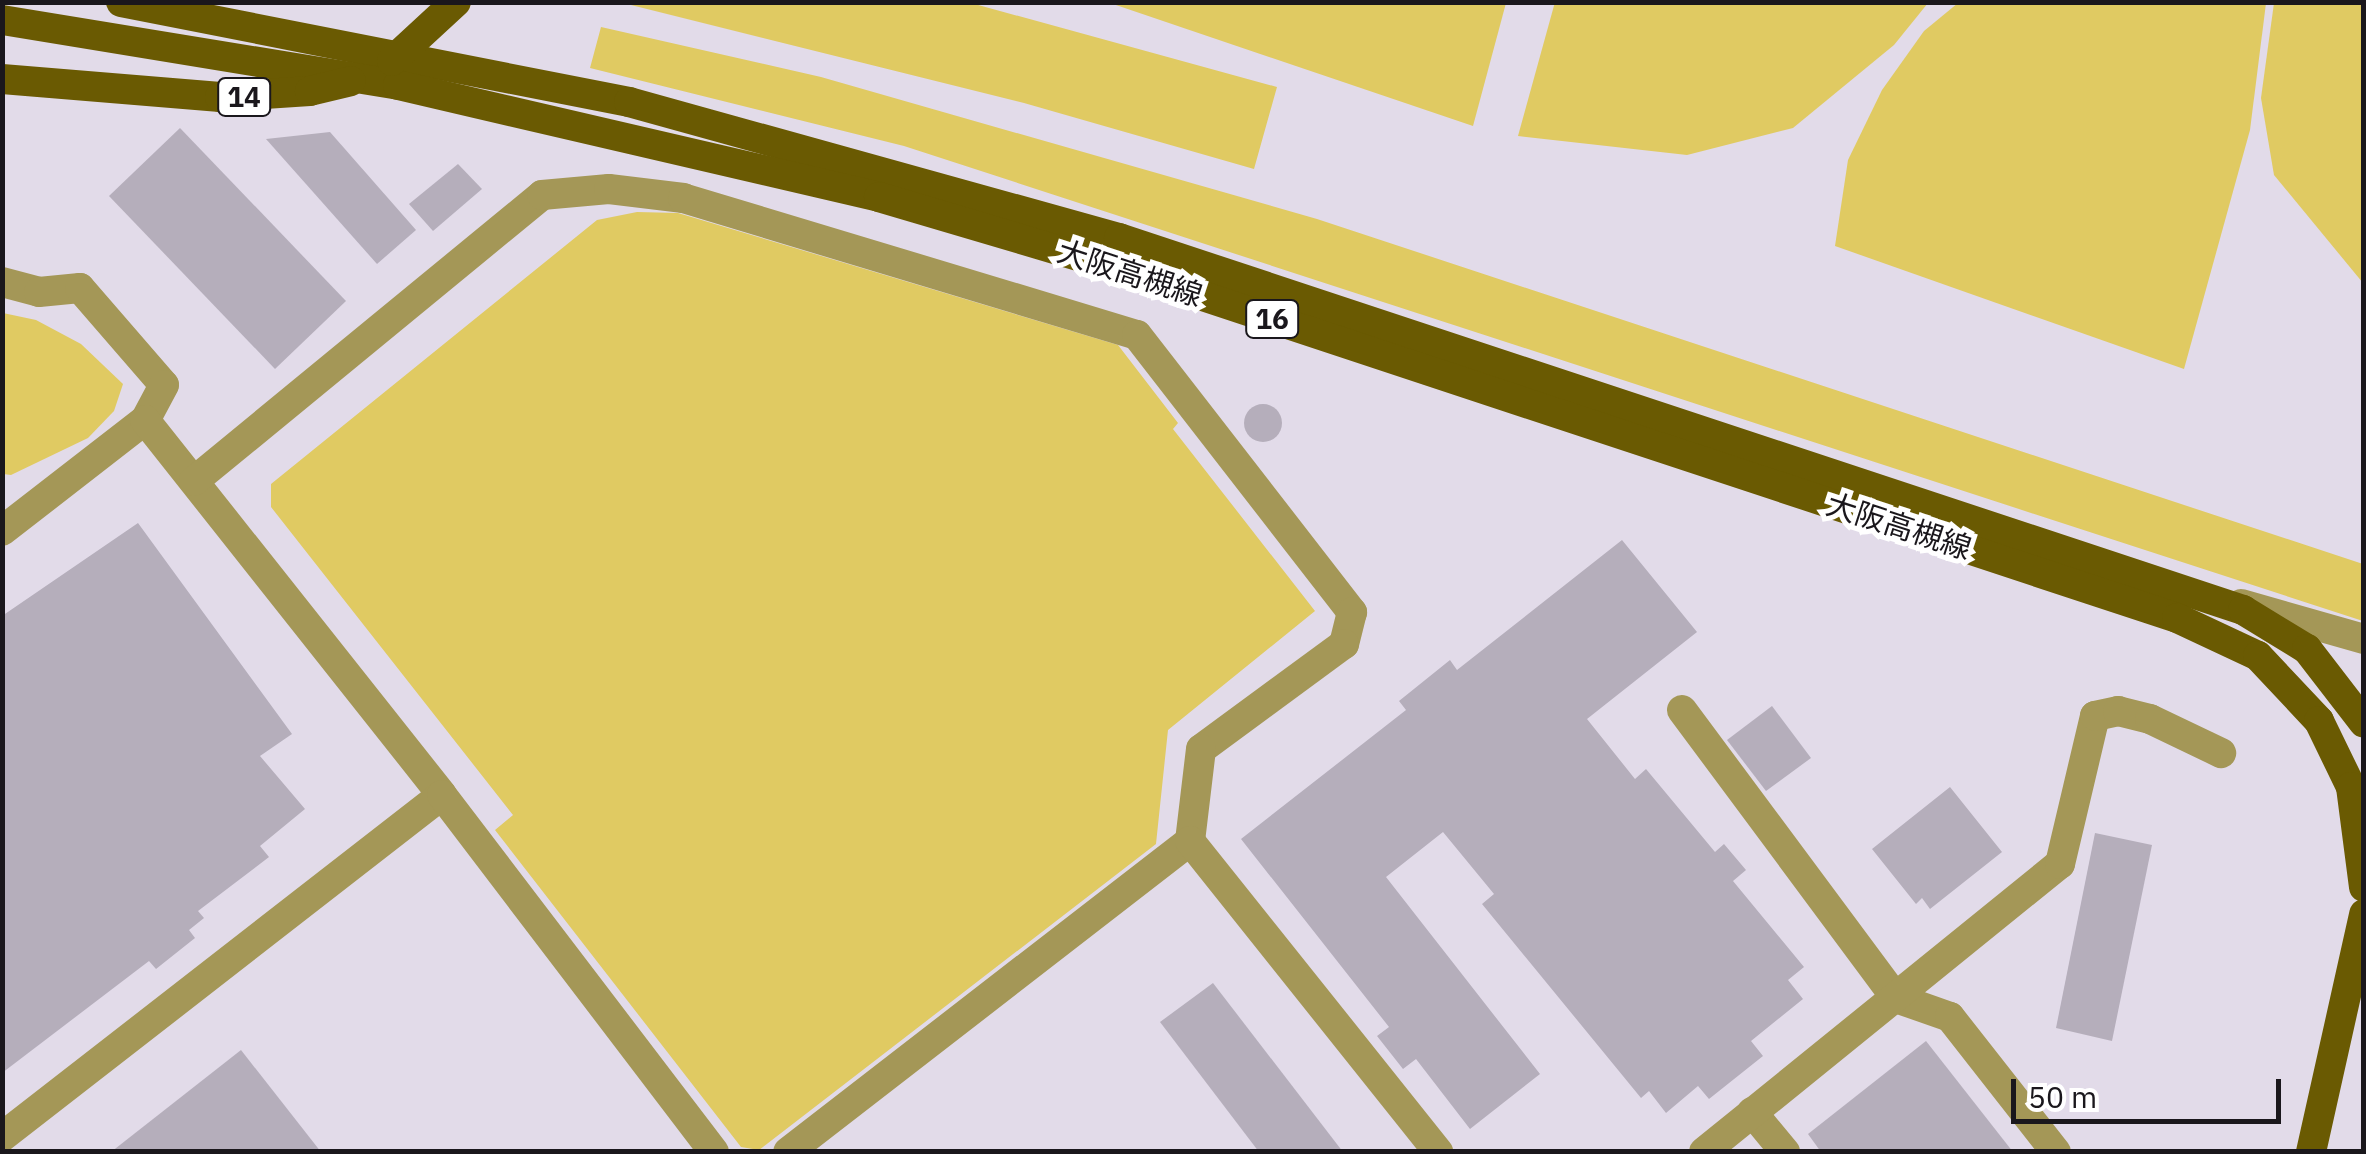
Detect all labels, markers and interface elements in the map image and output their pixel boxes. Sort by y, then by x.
road number: 14 [216,74,272,120]
street label: 大阪高槻線 [1053,233,1207,313]
road number: 16 [1244,296,1300,342]
street label: 大阪高槻線 [1822,486,1976,566]
scale bar [2016,1059,2286,1121]
text: 50 m [2028,1077,2097,1116]

